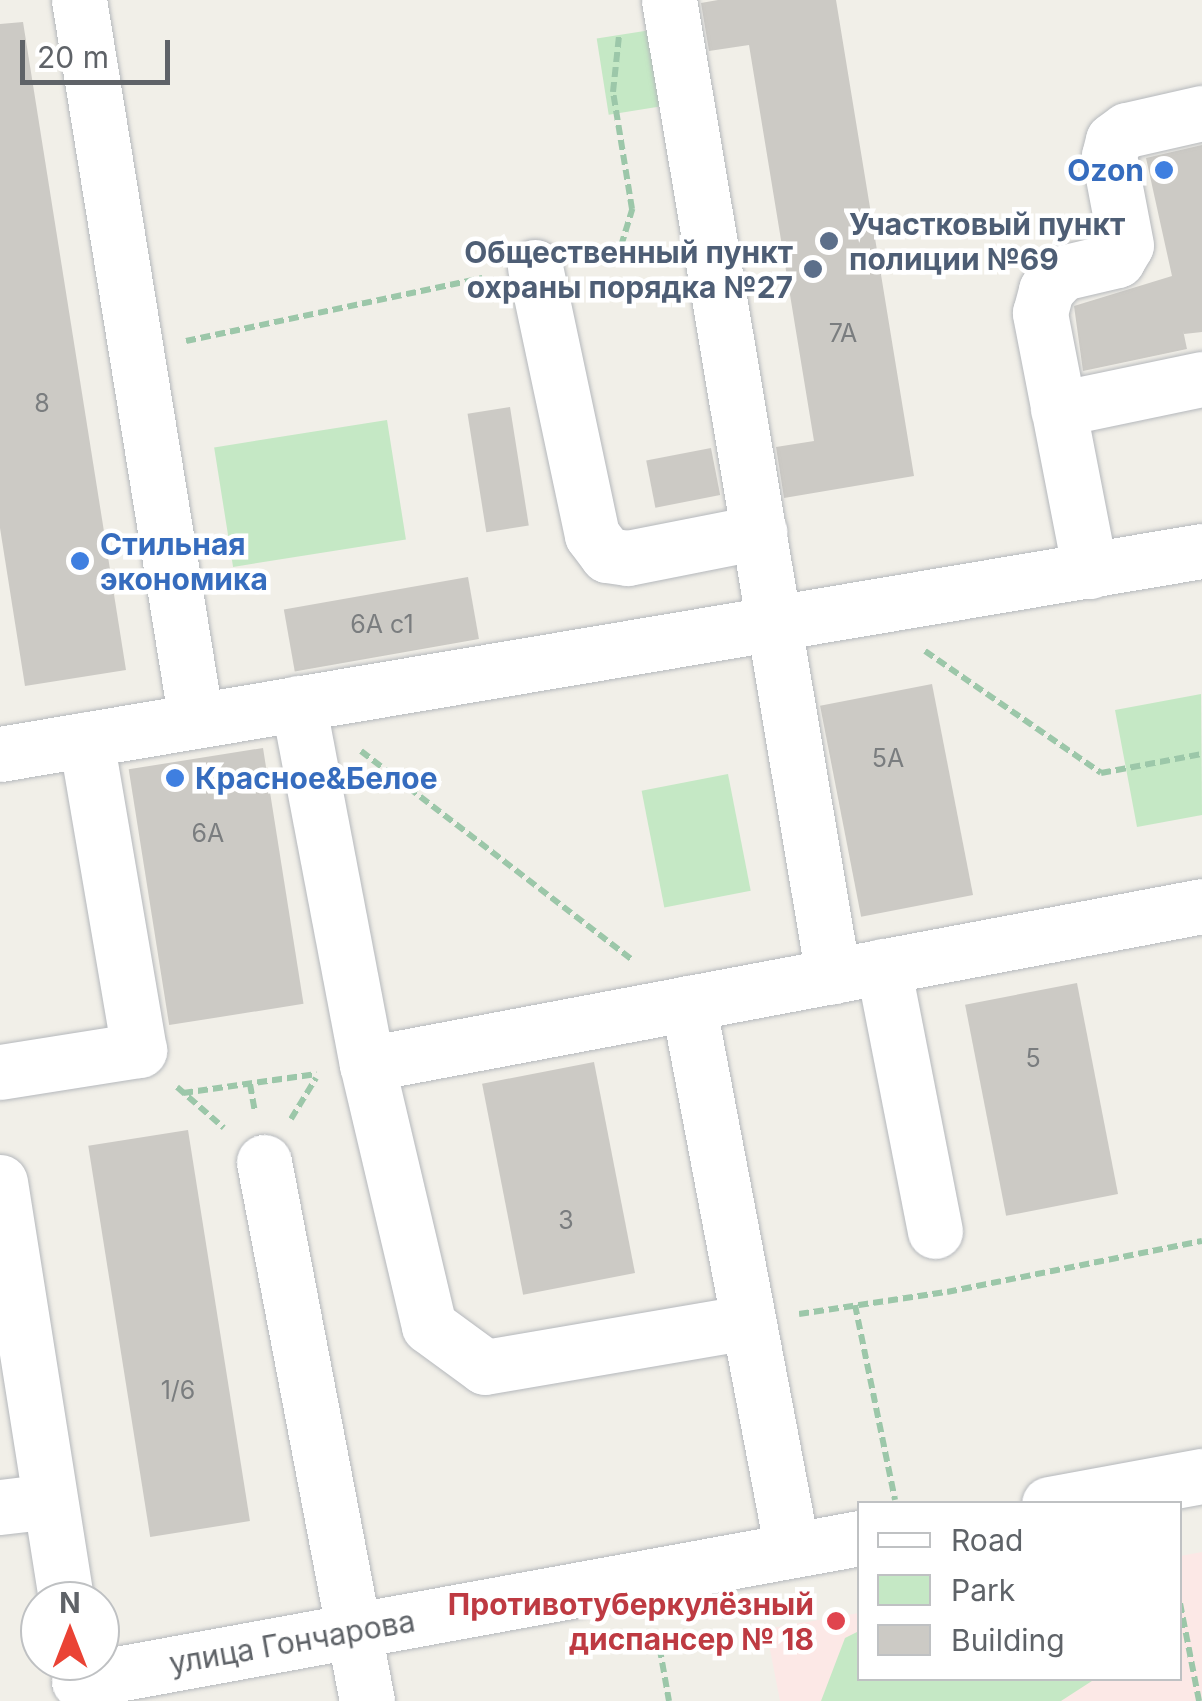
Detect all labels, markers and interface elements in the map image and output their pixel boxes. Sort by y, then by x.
scale bar [25,20,175,82]
text: 20 m [37,39,109,75]
place label: Ozon [1067,152,1144,188]
marker: Ozon [1153,159,1175,181]
place label: Участковый пункт полиции №69 [849,206,1125,276]
marker: Участковый пункт полиции №69 [818,230,840,252]
place label: Общественный пункт охраны порядка №27 [464,234,793,304]
marker: Общественный пункт охраны порядка №27 [802,258,824,280]
house number: 7А [829,318,857,348]
house number: 8 [34,388,50,418]
place label: Стильная экономика [100,526,268,596]
marker: Стильная экономика [69,550,91,572]
house number: 6А с1 [350,609,414,639]
house number: 5А [872,743,904,773]
place label: Красное&Белое [195,760,438,796]
marker: Красное&Белое [164,767,186,789]
house number: 6А [192,818,224,848]
house number: 5 [1025,1043,1041,1073]
house number: 3 [558,1205,574,1235]
house number: 1/6 [161,1375,195,1405]
legend [857,1501,1182,1681]
text: Road [951,1522,1023,1558]
text: Park [951,1572,1015,1608]
north arrow [20,1581,120,1681]
text: N [59,1586,81,1620]
place label: Противотуберкулёзный диспансер № 18 [448,1586,814,1656]
street label: улица Гончарова [166,1603,418,1681]
marker: Противотуберкулёзный диспансер № 18 [823,1608,849,1634]
text: Building [951,1622,1065,1658]

